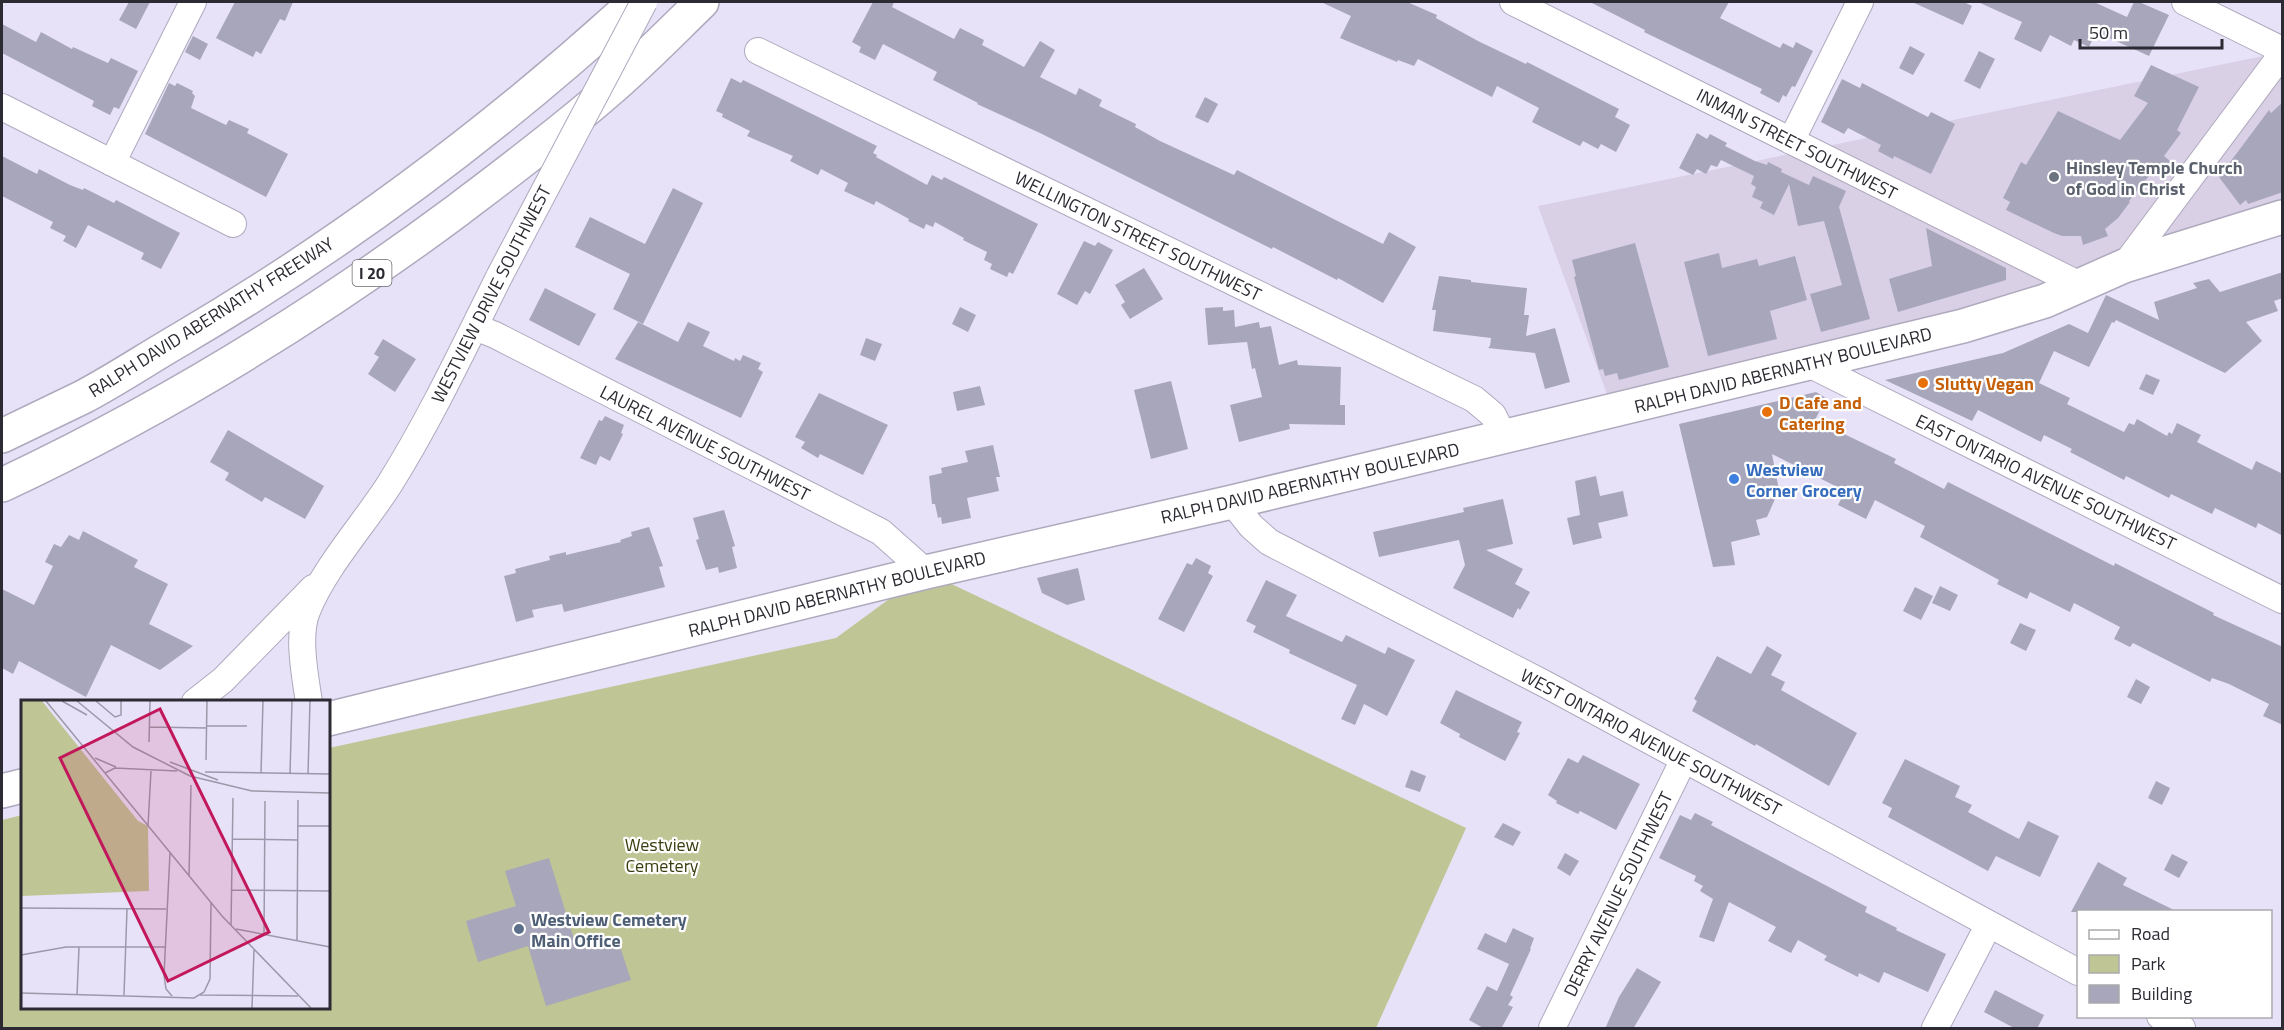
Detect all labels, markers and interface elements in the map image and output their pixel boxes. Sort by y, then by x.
scale bar [2080,12,2222,50]
text: 50 m [2089,19,2128,46]
street label: INMAN STREET SOUTHWEST [1692,82,1903,207]
place label: Hinsley Temple Church of God in Christ [2066,154,2243,202]
street label: WELLINGTON STREET SOUTHWEST [1010,164,1266,308]
marker: Hinsley Temple Church of God in Christ [2047,170,2061,184]
street label: WESTVIEW DRIVE SOUTHWEST [424,180,558,408]
street label: RALPH DAVID ABERNATHY FREEWAY [83,230,339,404]
road number: I 20 [352,260,392,286]
street label: RALPH DAVID ABERNATHY BOULEVARD [1631,320,1935,420]
place label: Slutty Vegan [1935,370,2034,397]
marker: Slutty Vegan [1916,376,1930,390]
street label: LAUREL AVENUE SOUTHWEST [595,378,815,508]
place label: D Cafe and Catering [1779,389,1862,437]
marker: D Cafe and Catering [1760,405,1774,419]
street label: EAST ONTARIO AVENUE SOUTHWEST [1911,407,2181,557]
street label: RALPH DAVID ABERNATHY BOULEVARD [1158,435,1462,531]
place label: Westview Corner Grocery [1746,456,1862,504]
marker: Westview Corner Grocery [1727,472,1741,486]
street label: RALPH DAVID ABERNATHY BOULEVARD [685,544,989,644]
street label: WEST ONTARIO AVENUE SOUTHWEST [1516,662,1787,823]
inset map [21,700,330,1009]
street label: DERRY AVENUE SOUTHWEST [1556,786,1680,1001]
park label: Westview Cemetery [625,831,700,879]
place label: Westview Cemetery Main Office [531,906,687,954]
legend [2077,910,2272,1018]
text: Road [2131,920,2170,947]
marker: Westview Cemetery Main Office [512,922,526,936]
text: Park [2131,950,2166,977]
text: Building [2131,980,2192,1007]

